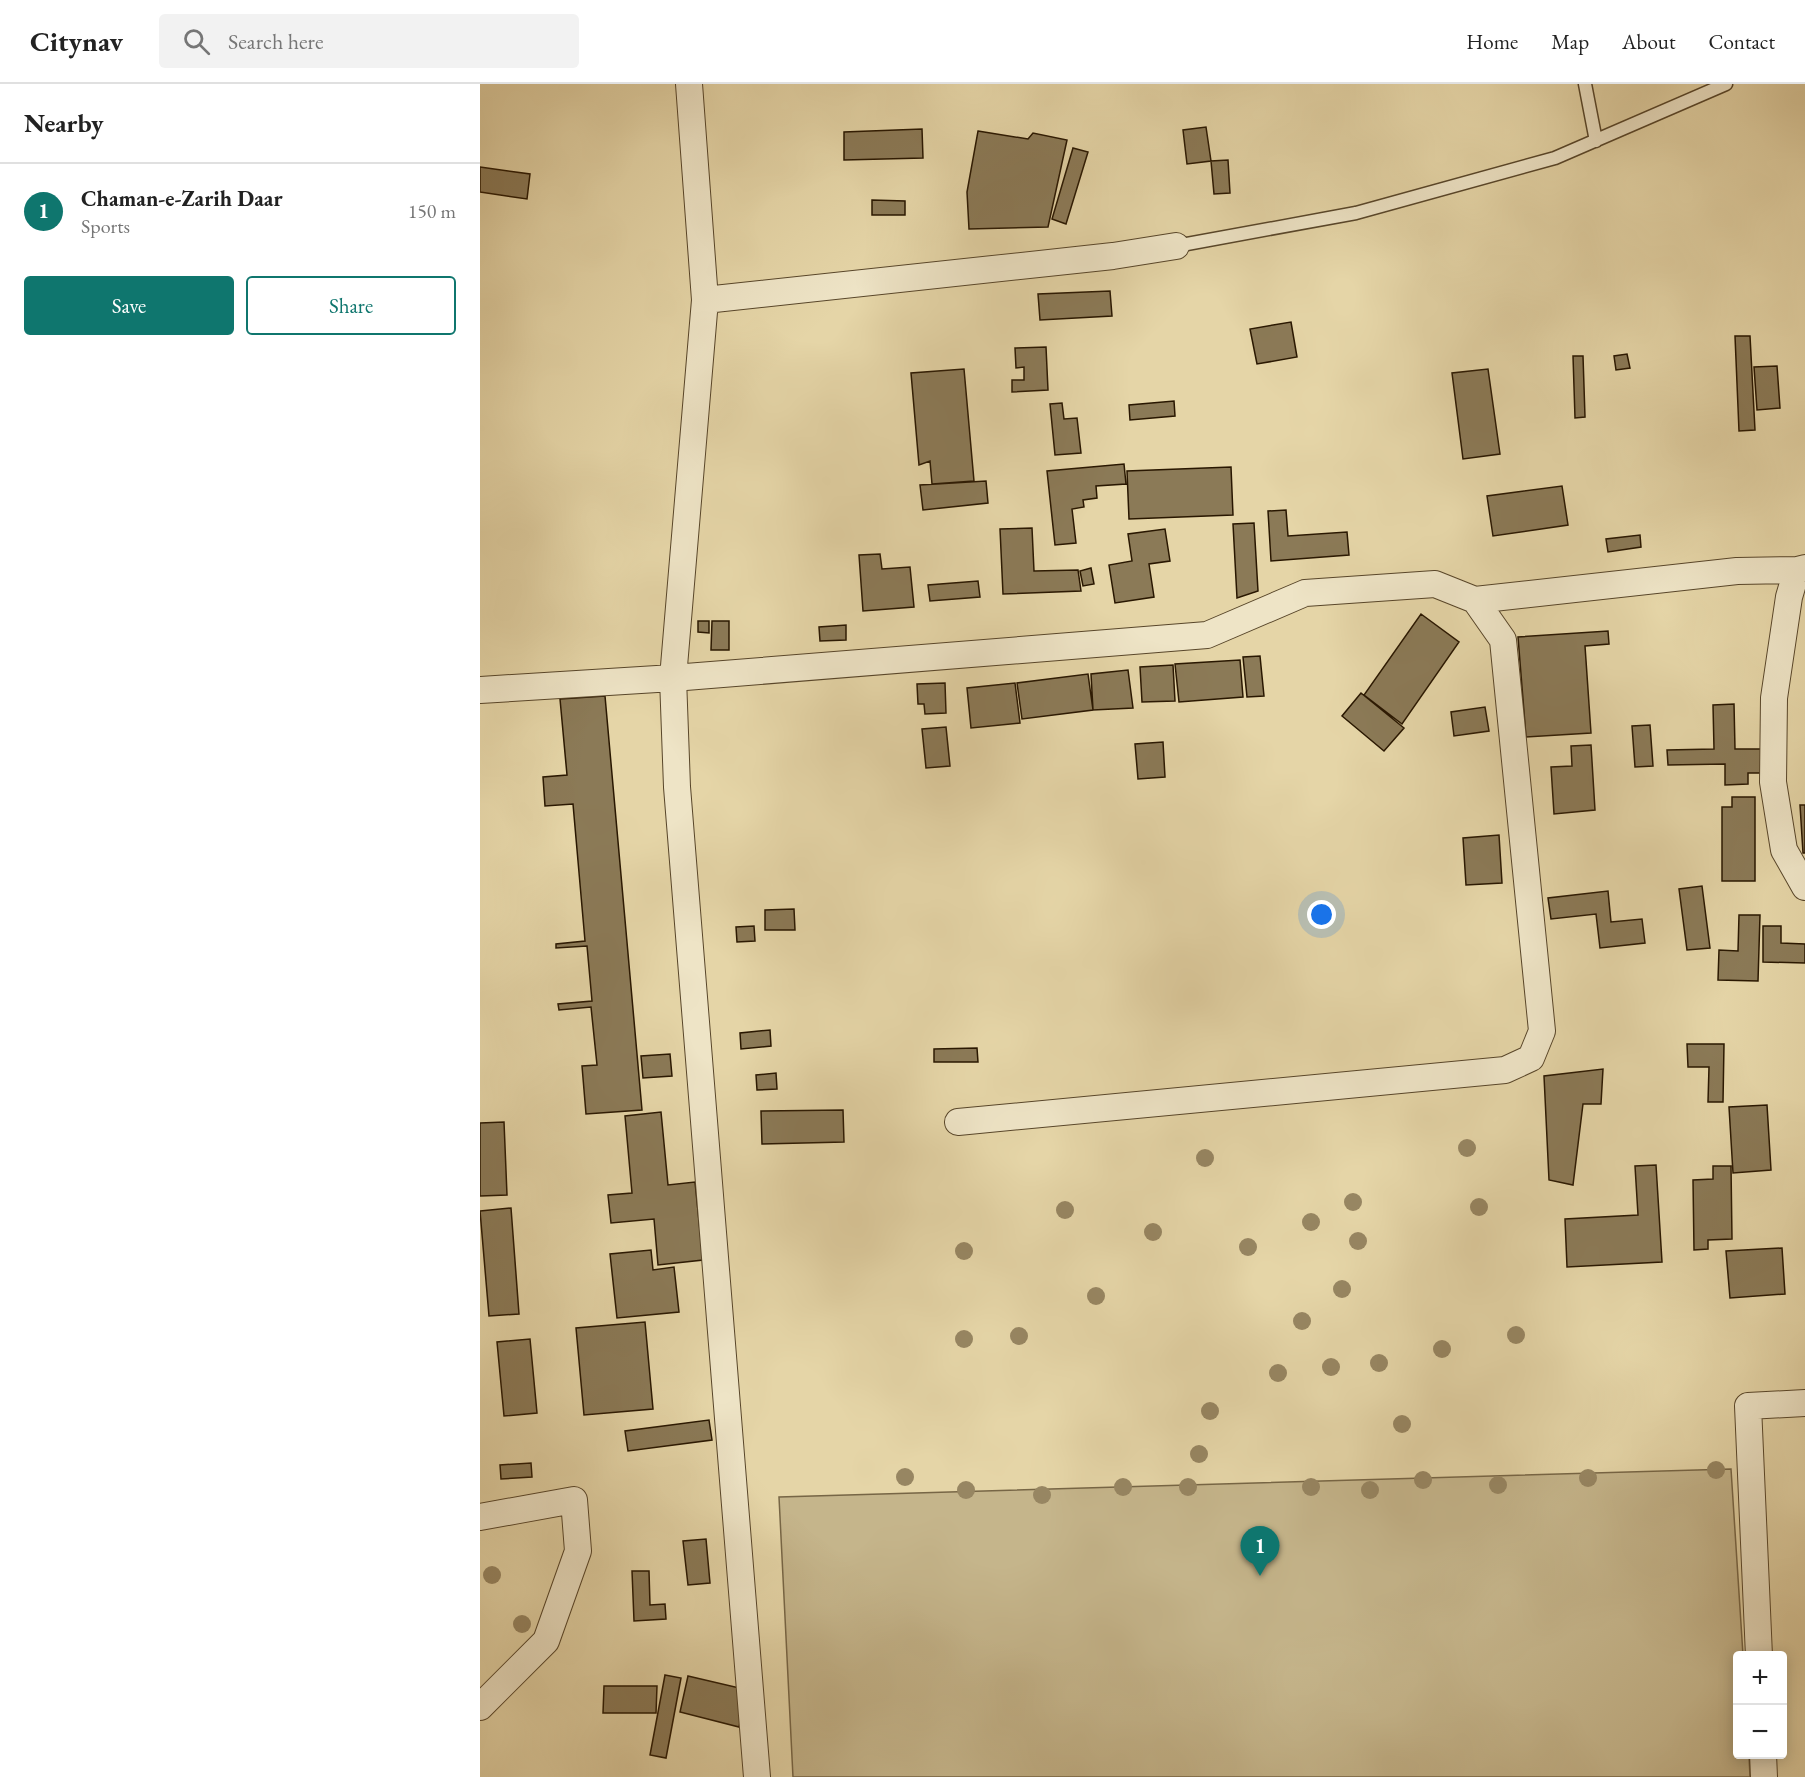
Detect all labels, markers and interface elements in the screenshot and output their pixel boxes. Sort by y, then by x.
search box [159,14,579,68]
text: Citynav [30,23,123,59]
icon: search [180,25,213,58]
text: Search here [228,27,324,56]
text: Home [1466,28,1518,55]
text: Map [1551,28,1589,55]
text: About [1622,28,1675,55]
text: Contact [1708,28,1775,55]
text: Nearby [24,106,104,140]
text: Chaman-e-Zarih Daar [81,184,283,213]
text: 1 [38,198,49,224]
text: 150 m [408,198,456,224]
text: Sports [81,213,130,239]
button: Save [24,276,234,335]
button: Share [246,276,456,335]
your location [1307,900,1336,929]
pin: 1 [1240,1526,1280,1576]
map controls [1733,1651,1787,1759]
button: + [1733,1651,1787,1705]
button: − [1733,1705,1787,1759]

